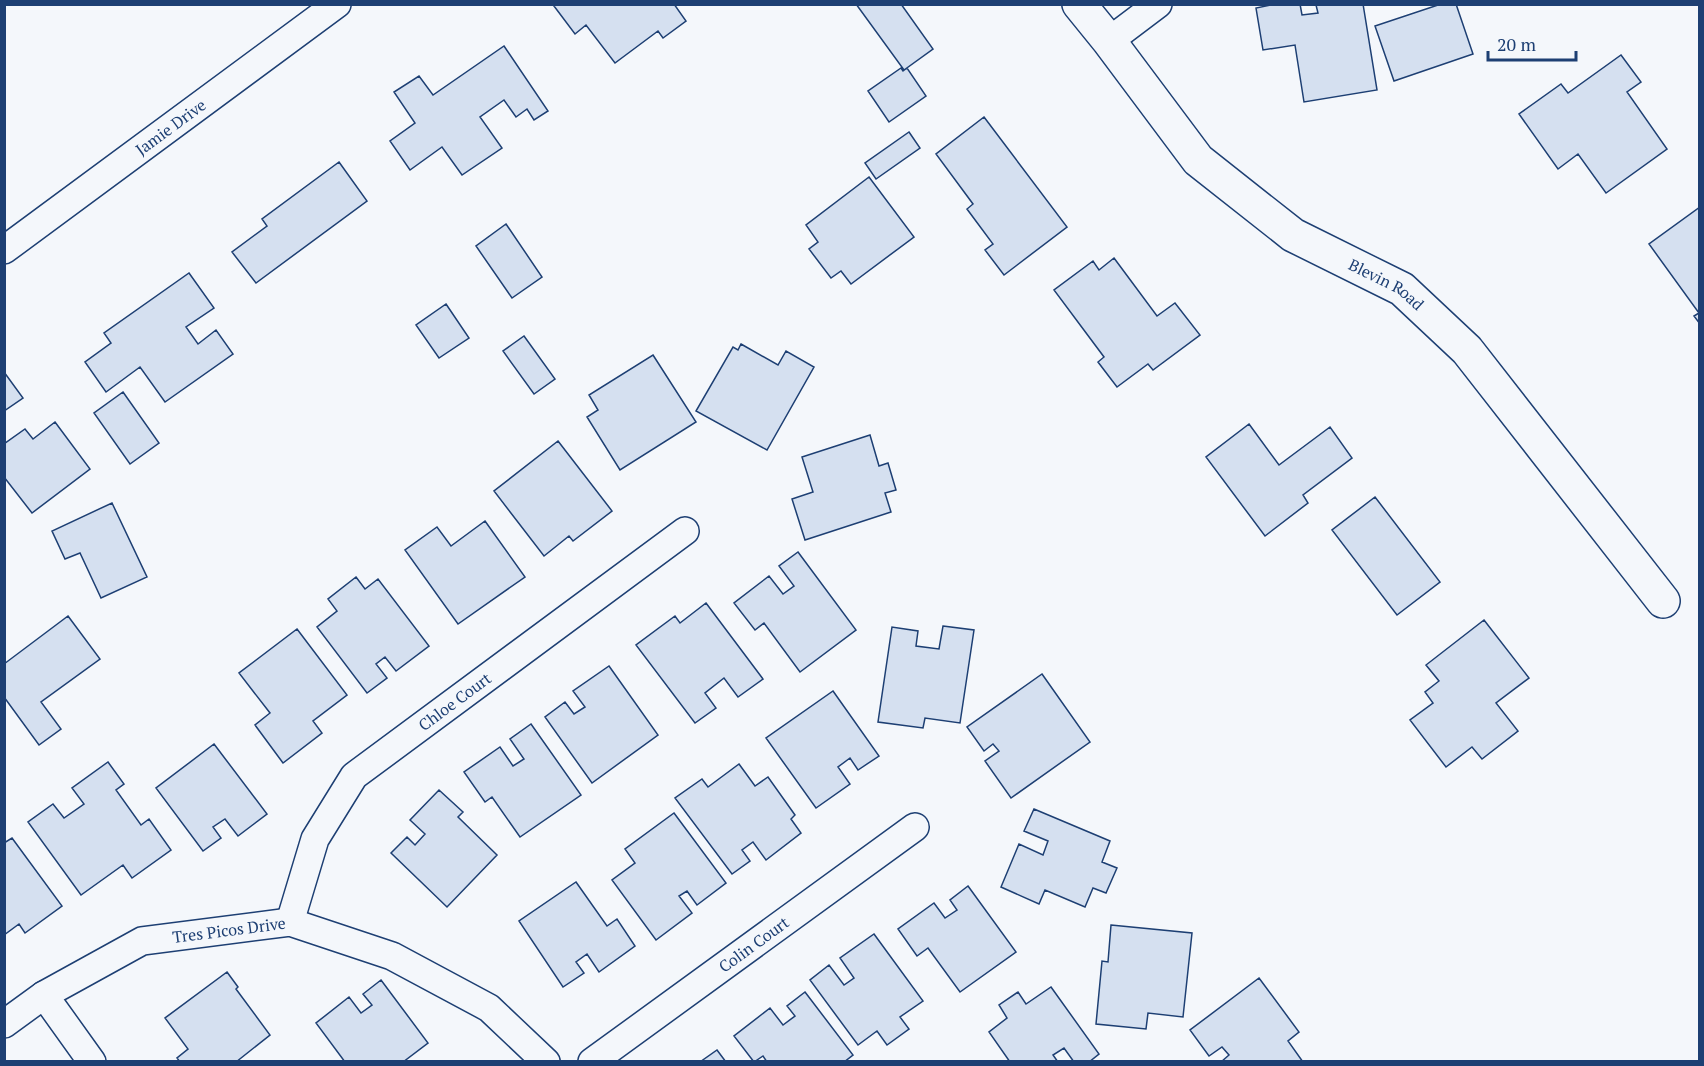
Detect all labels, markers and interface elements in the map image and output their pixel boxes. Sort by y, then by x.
scale bar [1488,24,1576,62]
text: 20 m [1497,32,1537,56]
street label: Jamie Drive [131,94,210,160]
street label: Blevin Road [1345,253,1429,315]
street label: Chloe Court [414,667,496,736]
street label: Colin Court [714,911,793,977]
street label: Tres Picos Drive [171,912,287,948]

